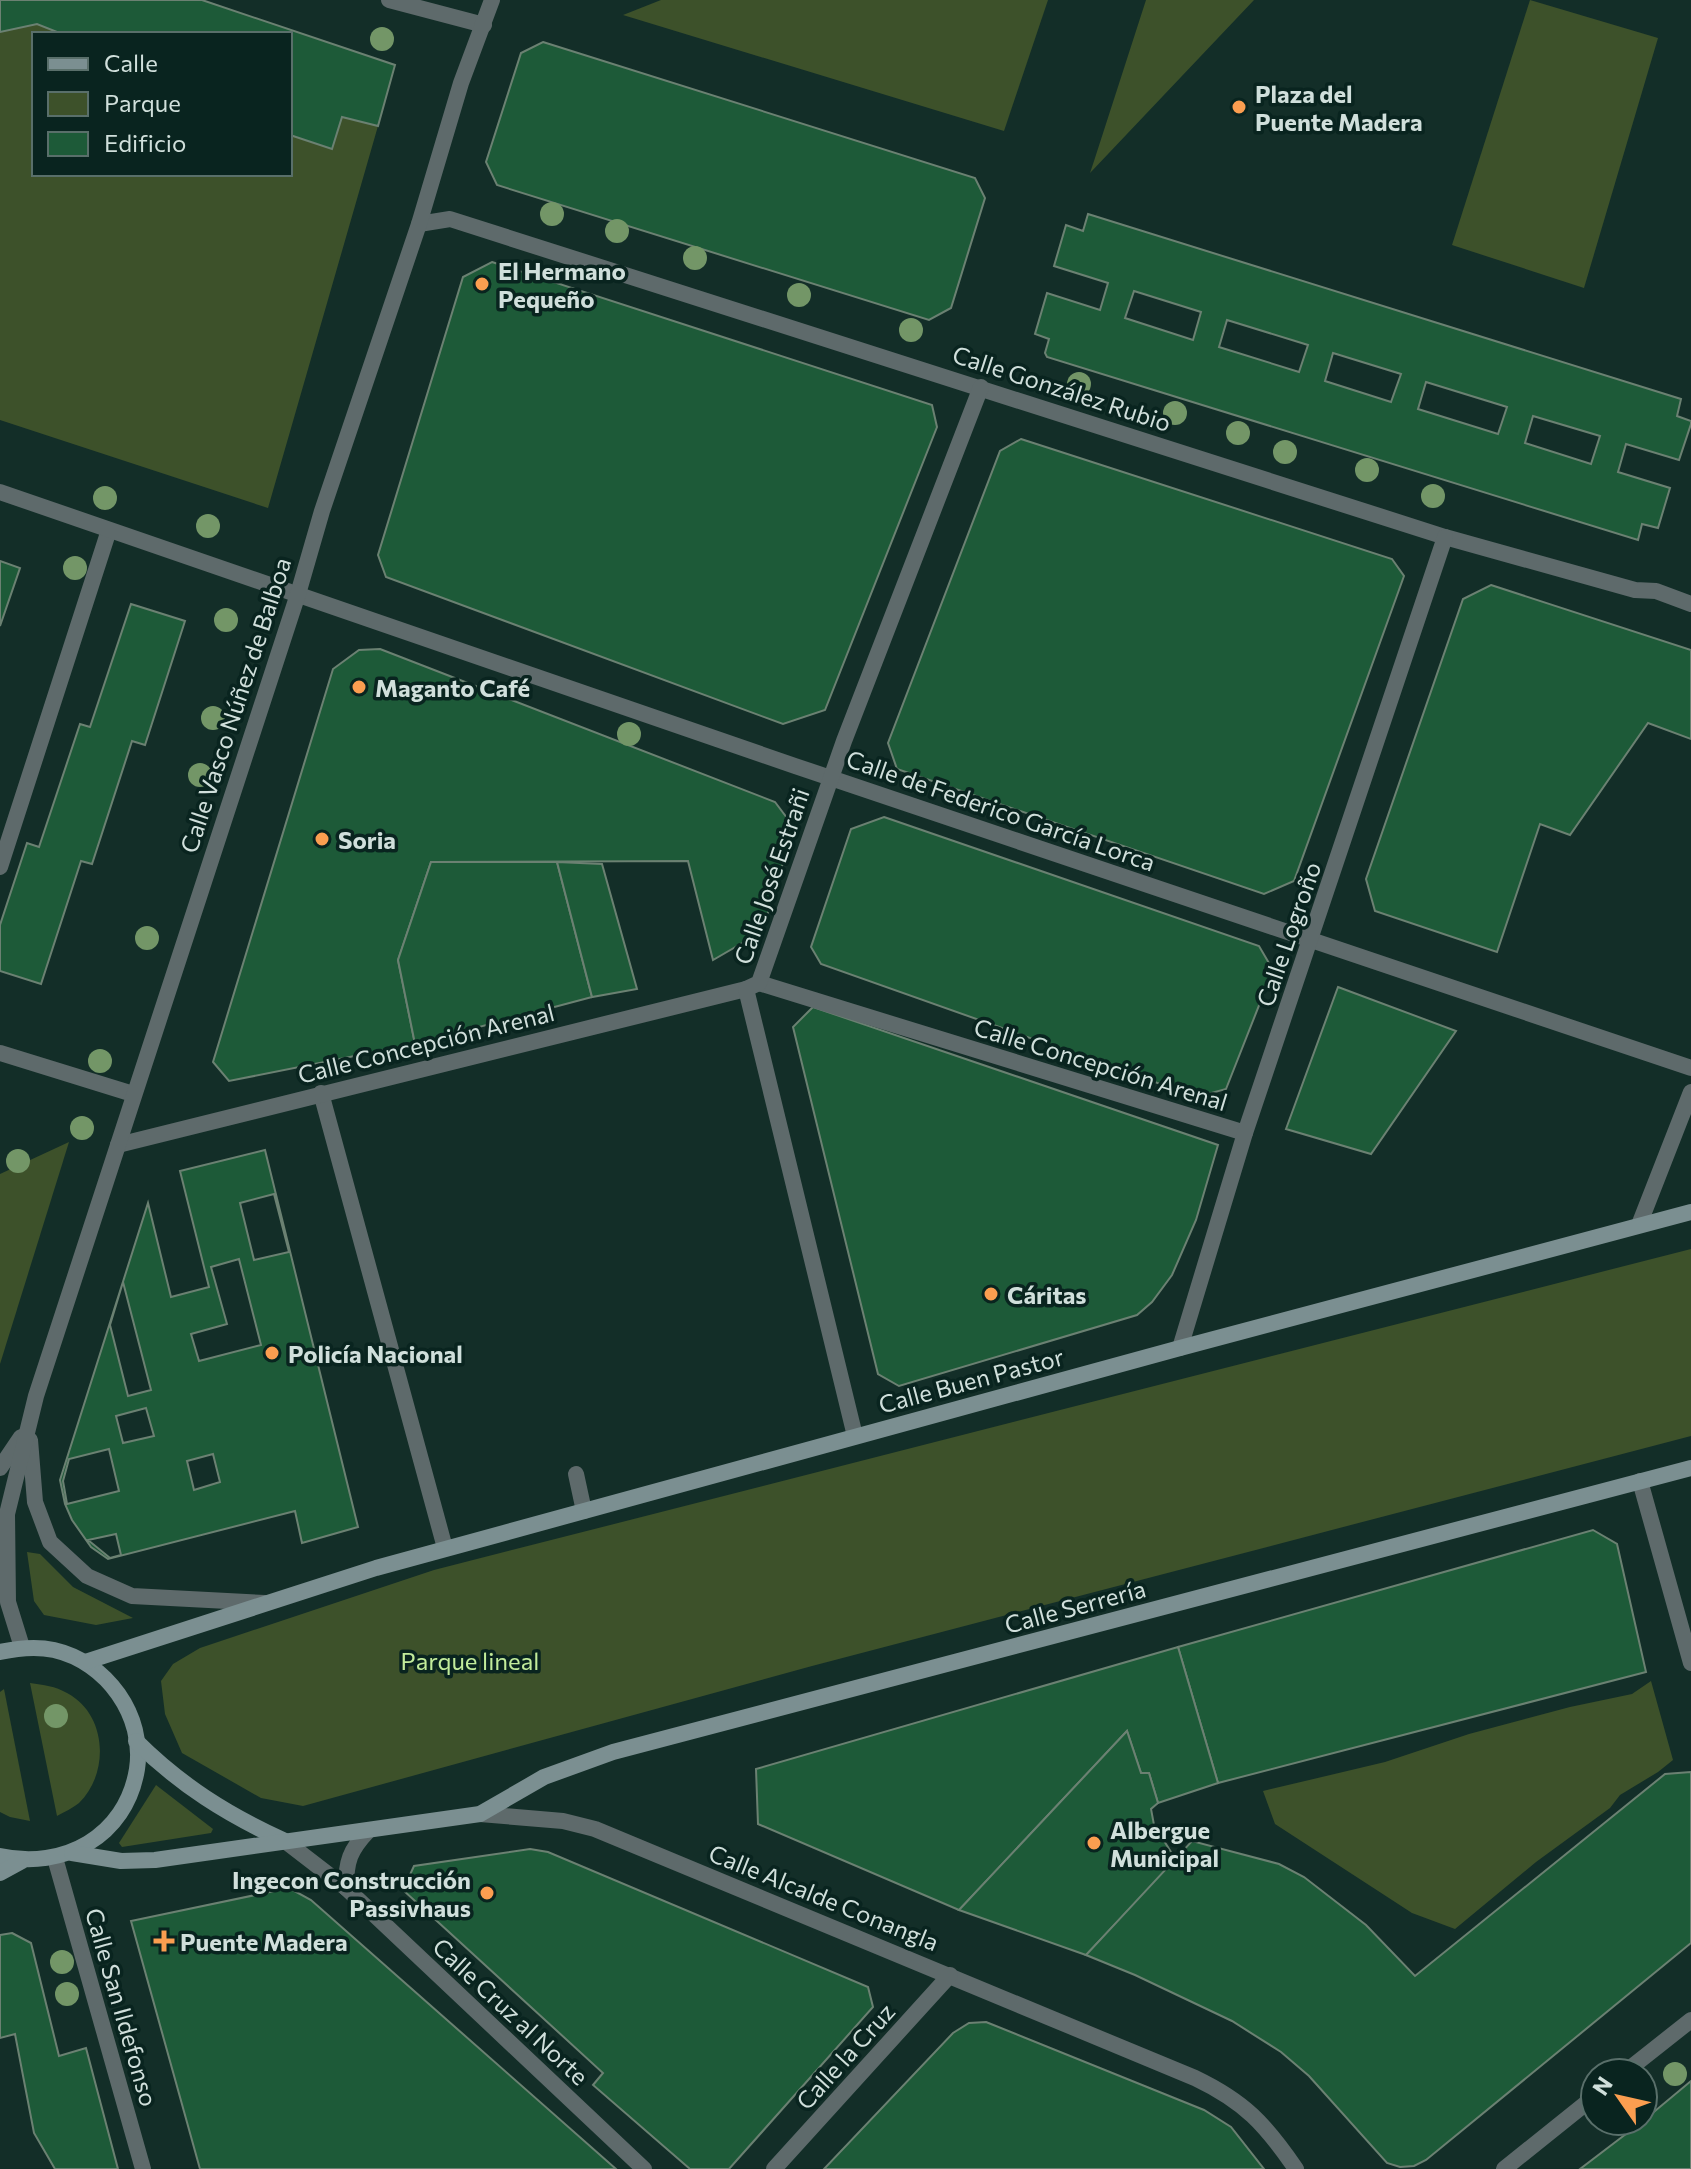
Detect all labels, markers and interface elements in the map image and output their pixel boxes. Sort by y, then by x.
legend [32,32,292,176]
text: Calle [104,48,158,77]
place label: Plaza del Puente Madera [1255,79,1423,136]
text: Parque [104,88,181,117]
marker: Plaza del Puente Madera [1230,98,1248,116]
text: Edificio [104,128,186,157]
place label: El Hermano Pequeño [498,256,626,313]
marker: El Hermano Pequeño [473,275,491,293]
street label: Calle González Rubio [949,339,1175,437]
street label: Calle Vasco Núñez de Balboa [174,554,296,856]
place label: Maganto Café [375,673,530,702]
marker: Maganto Café [350,678,368,696]
street label: Calle de Federico García Lorca [843,743,1159,877]
street label: Calle José Estrañi [727,784,815,968]
place label: Soria [338,825,396,854]
marker: Soria [313,830,331,848]
street label: Calle Logroño [1250,858,1326,1010]
street label: Calle Concepción Arenal [295,997,557,1089]
street label: Calle Concepción Arenal [971,1012,1231,1116]
place label: Cáritas [1007,1280,1086,1309]
marker: Cáritas [982,1285,1000,1303]
place label: Policía Nacional [288,1339,463,1368]
street label: Calle Buen Pastor [875,1341,1067,1419]
marker: Policía Nacional [263,1344,281,1362]
street label: Calle Serrería [1001,1573,1149,1639]
park label: Parque lineal [401,1646,539,1675]
place label: Albergue Municipal [1110,1815,1219,1872]
marker: Albergue Municipal [1085,1834,1103,1852]
street label: Calle Alcalde Conangla [705,1838,943,1956]
place label: Ingecon Construcción Passivhaus [232,1865,471,1922]
marker: Ingecon Construcción Passivhaus [478,1884,496,1902]
street label: Calle San Ildefonso [80,1905,164,2109]
place label: Puente Madera [180,1927,348,1956]
marker: Puente Madera [155,1932,173,1950]
street label: Calle Cruz al Norte [427,1932,595,2090]
street label: Calle la Cruz [790,1997,900,2115]
north arrow [1579,2057,1659,2137]
text: N [1586,2071,1618,2100]

